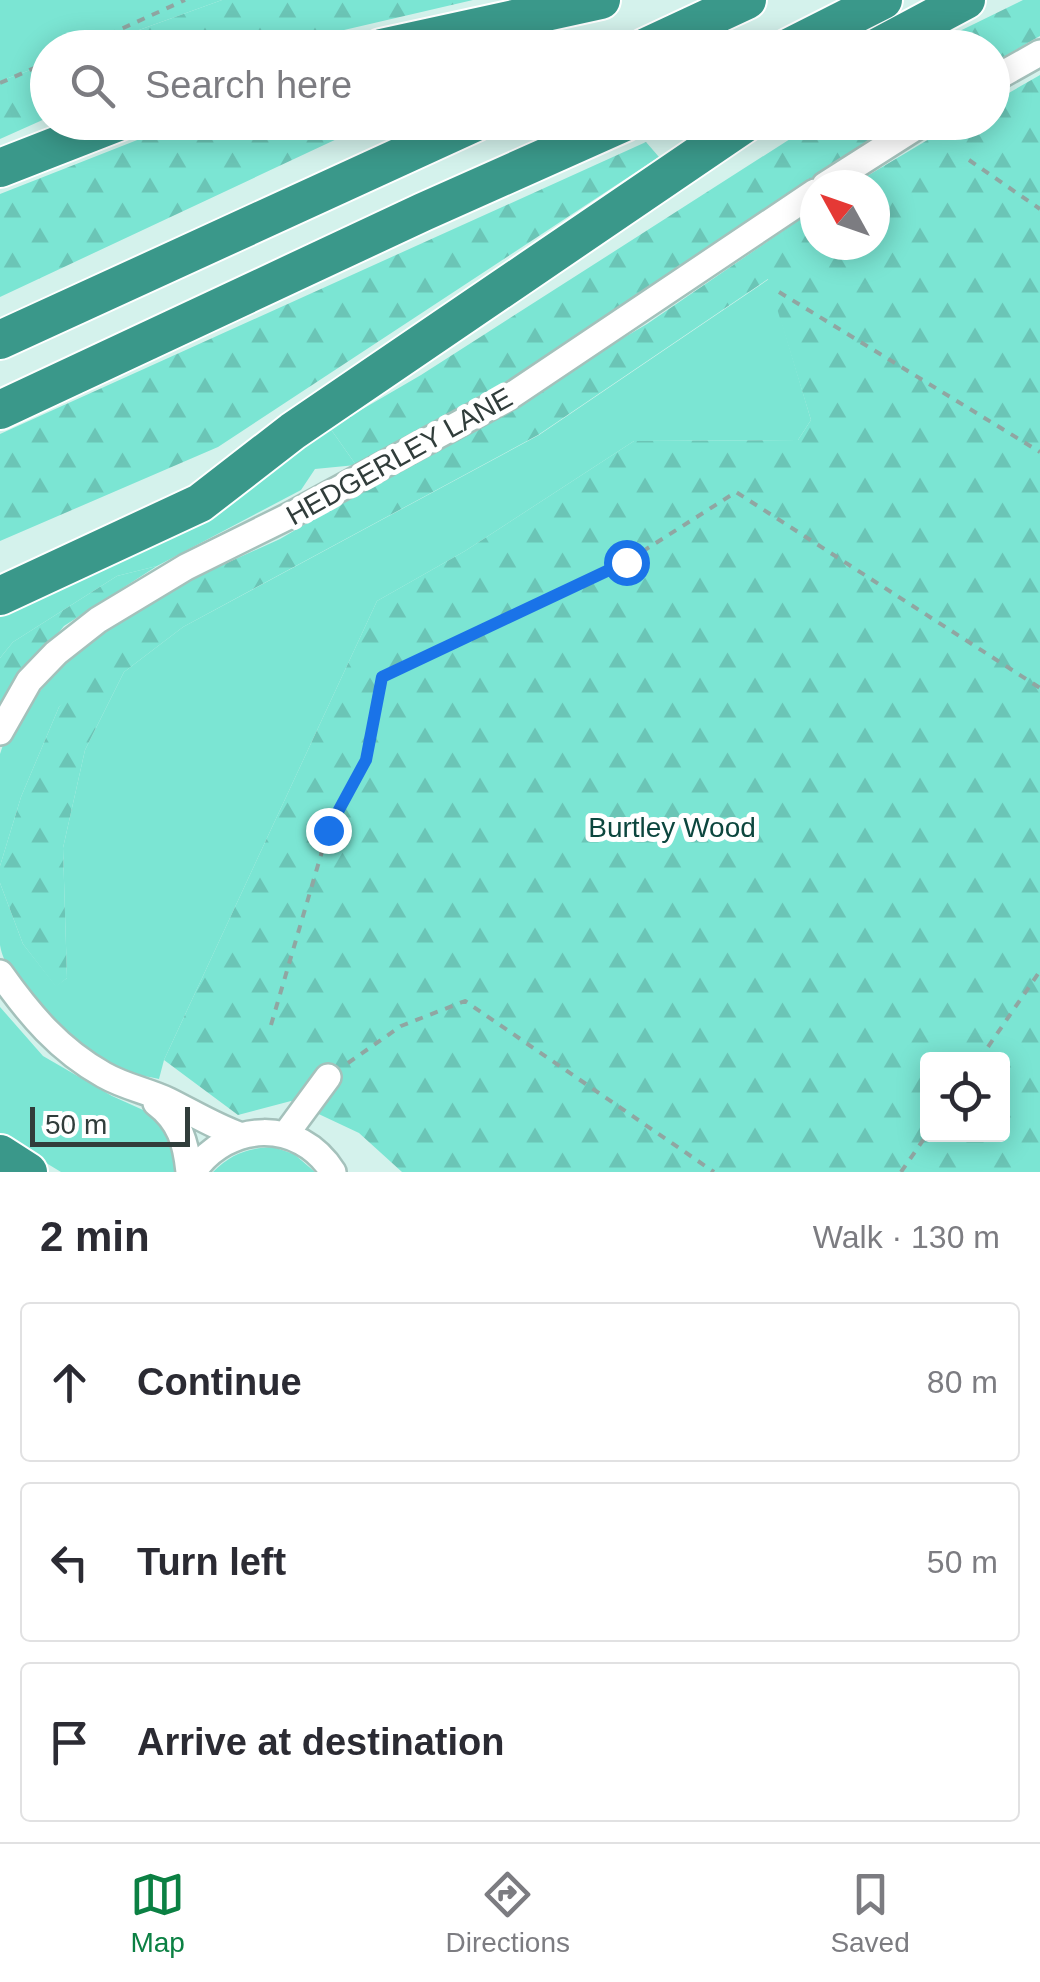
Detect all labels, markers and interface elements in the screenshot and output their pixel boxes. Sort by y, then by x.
search box [30,30,1010,140]
icon: search [65,58,120,113]
text: Search here [145,64,352,106]
north arrow [800,170,890,260]
street label: HEDGERLEY LANE [281,382,517,531]
route start [604,540,650,586]
route end [306,808,352,854]
park label: Burtley Wood [588,812,756,843]
map controls [920,1052,1010,1142]
button: locate [920,1052,1010,1142]
scale bar [30,1102,190,1146]
text: 50 m [45,1109,107,1140]
text: 2 min [40,1213,150,1260]
text: Walk · 130 m [813,1219,1000,1255]
icon: ahead [42,1355,97,1410]
text: Continue [137,1361,302,1403]
text: 80 m [927,1364,998,1400]
icon: left [42,1535,97,1590]
text: Turn left [137,1541,286,1583]
text: 50 m [927,1544,998,1580]
icon: arrive [42,1715,97,1770]
text: Arrive at destination [137,1721,504,1763]
tab: Map [130,1867,185,1959]
tab: Directions [446,1867,570,1959]
tab: Saved [830,1867,910,1959]

